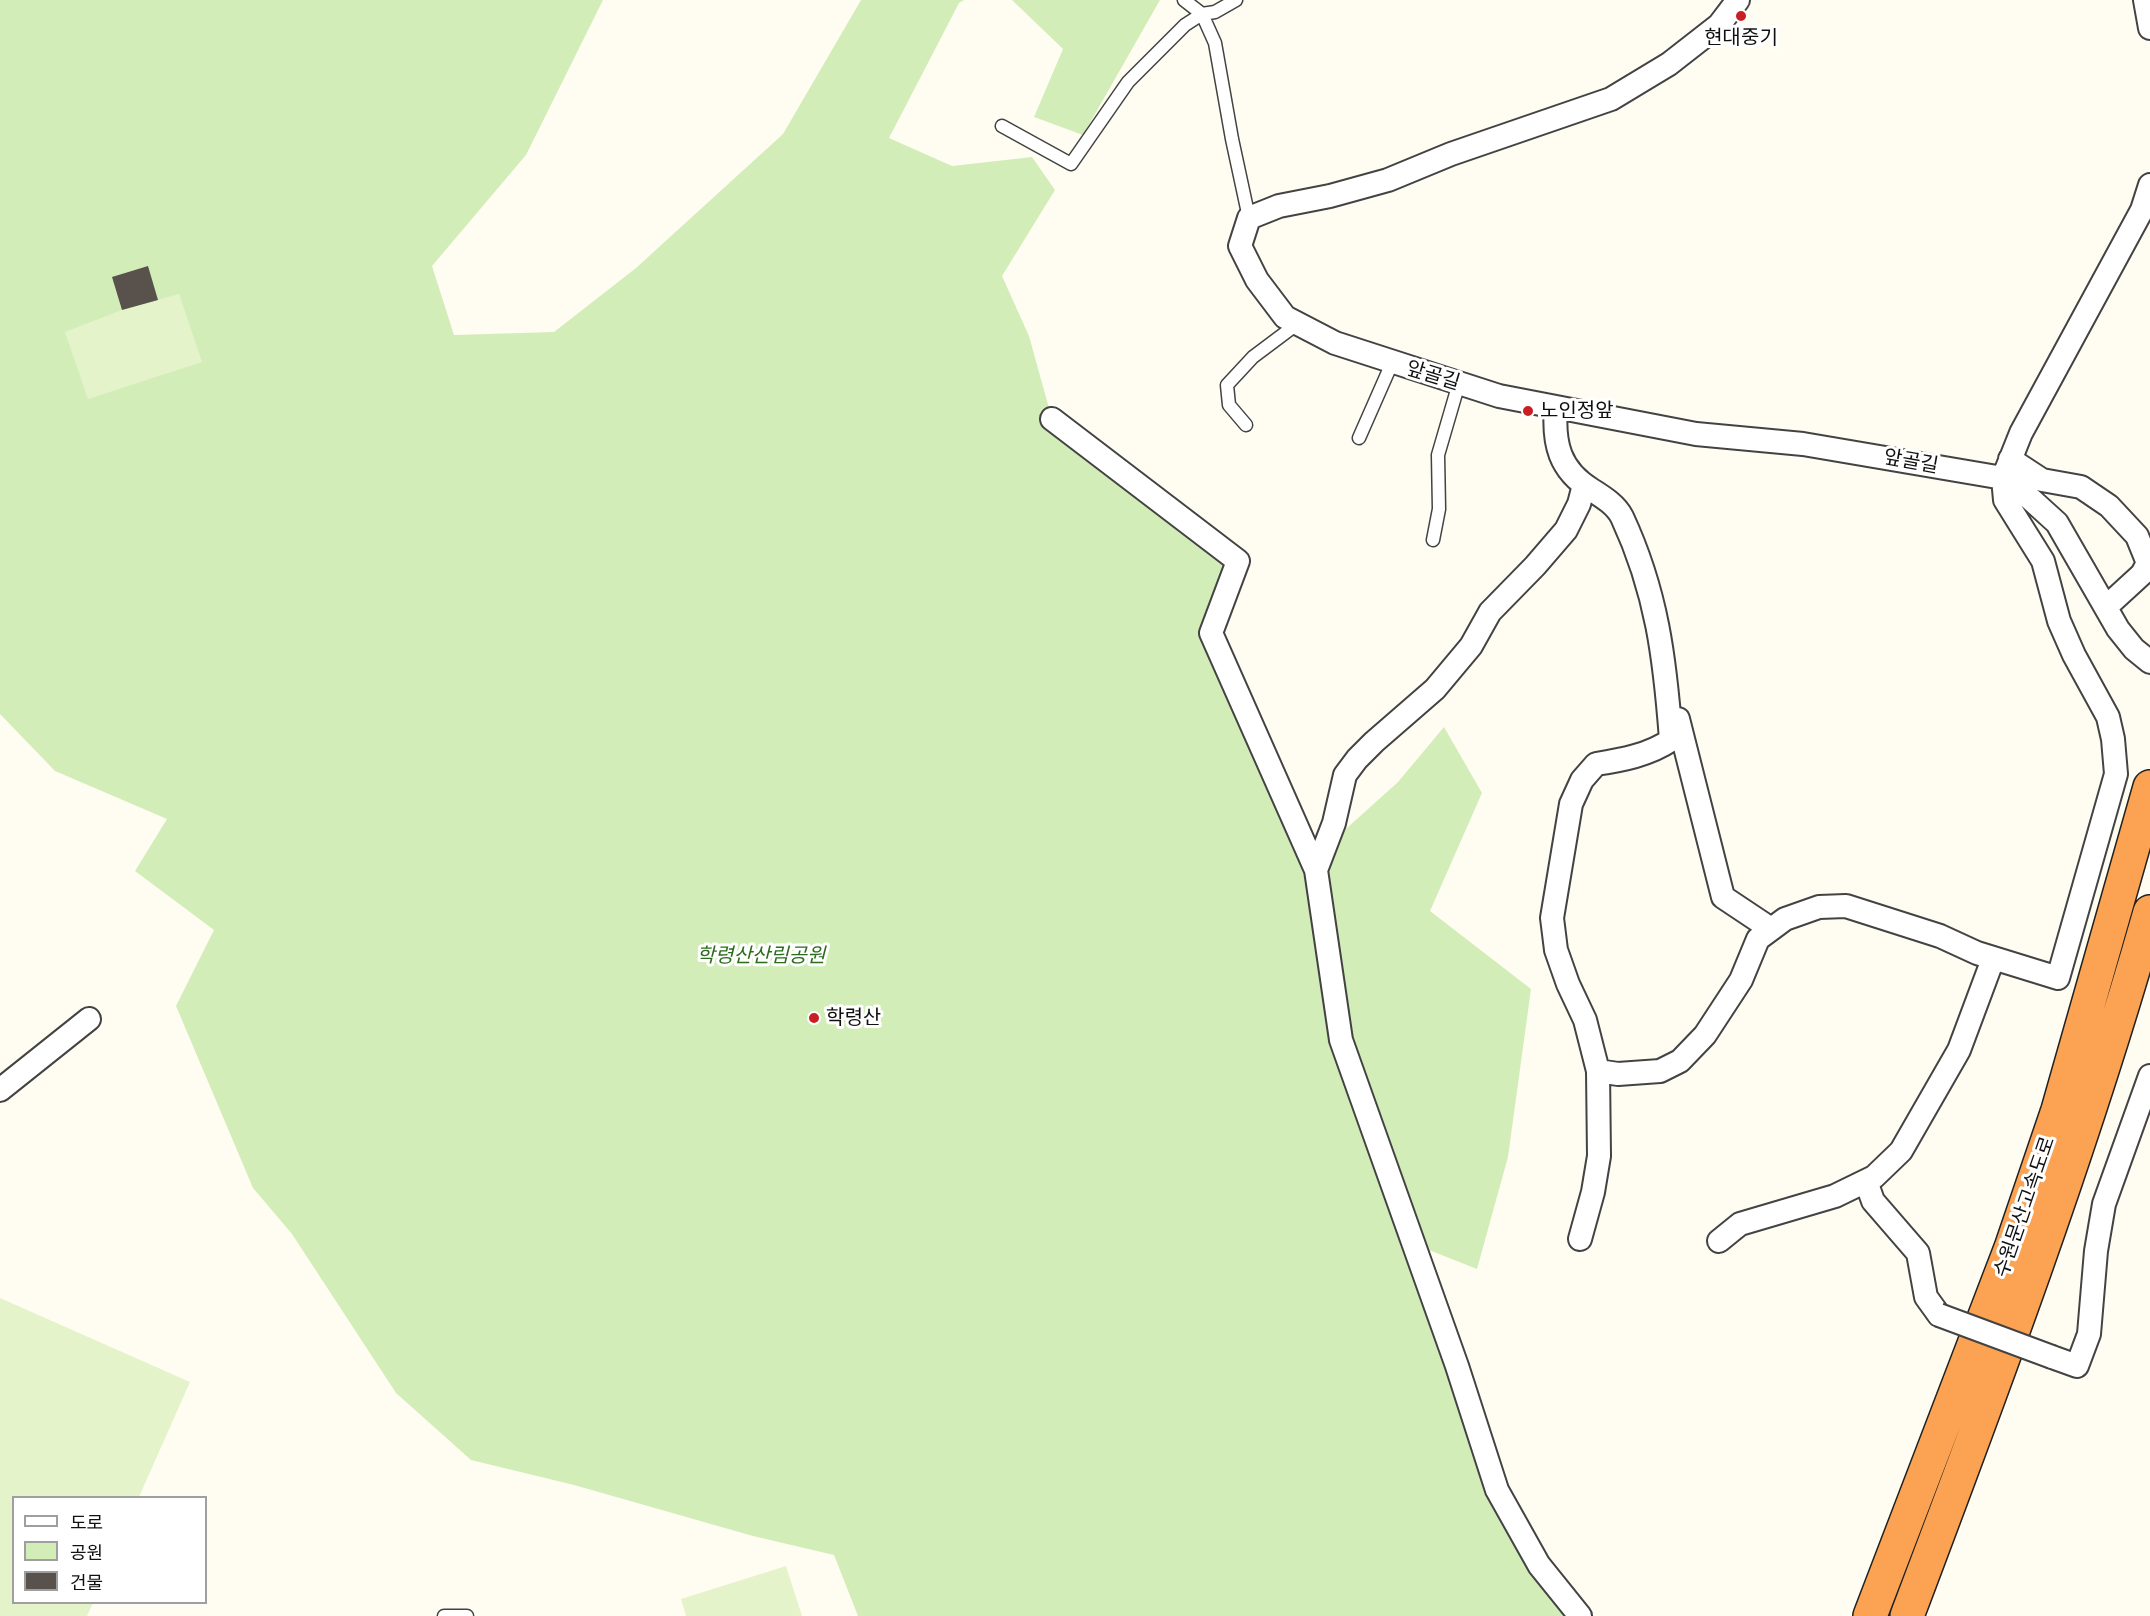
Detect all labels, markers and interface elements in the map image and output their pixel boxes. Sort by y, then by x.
marker: 현대중기 [1734,9,1748,23]
place label: 현대중기 [1704,26,1778,50]
street label: 앞골길 [1403,356,1463,396]
place label: 노인정앞 [1540,399,1614,423]
marker: 노인정앞 [1521,404,1535,418]
street label: 앞골길 [1882,445,1940,479]
park label: 학령산산림공원 [697,944,825,968]
place label: 학령산 [826,1006,881,1030]
marker: 학령산 [807,1011,821,1025]
street label: 수원문산고속도로 [1990,1134,2060,1280]
legend [12,1496,207,1604]
text: 도로 [70,1512,103,1534]
text: 공원 [70,1542,103,1564]
text: 건물 [70,1572,103,1594]

